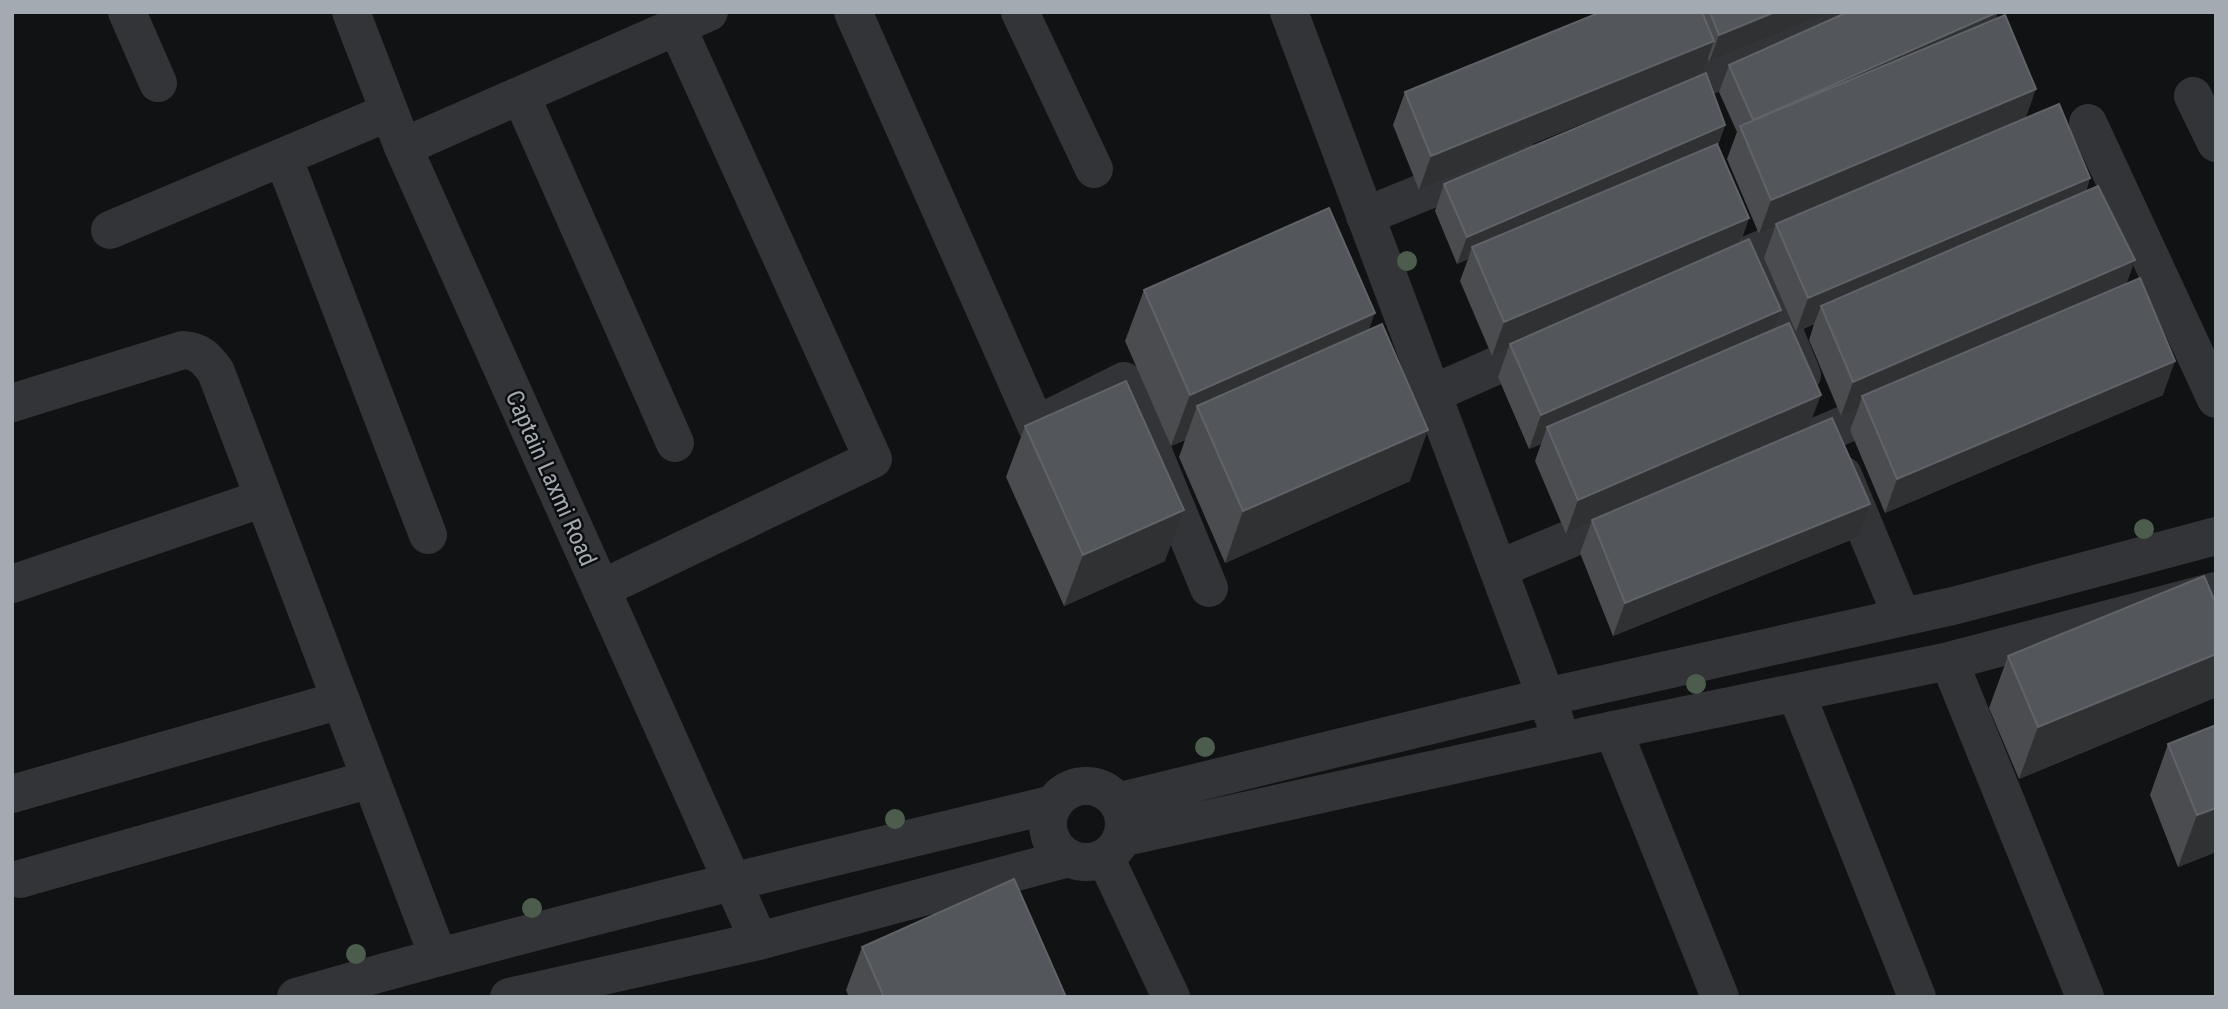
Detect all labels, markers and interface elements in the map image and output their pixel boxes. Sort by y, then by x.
street label: Captain Laxmi Road [500,386,602,570]

